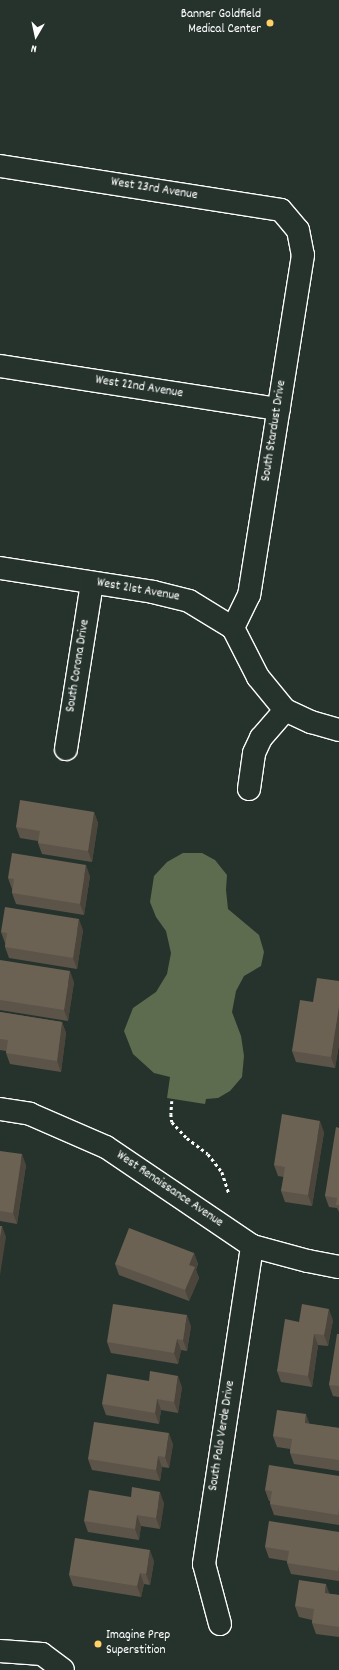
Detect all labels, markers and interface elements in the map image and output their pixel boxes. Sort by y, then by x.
place label: Banner Goldfield Medical Center [181,8,261,39]
north arrow [16,16,56,56]
marker: Banner Goldfield Medical Center [264,17,276,29]
text: N [30,40,38,56]
street label: West 23rd Avenue [110,175,198,205]
street label: West 22nd Avenue [94,373,184,403]
street label: South Stardust Drive [259,379,291,483]
street label: West 21st Avenue [95,576,181,606]
street label: South Corona Drive [64,618,94,714]
street label: West Renaissance Avenue [113,1148,225,1232]
street label: South Palo Verde Drive [207,1380,239,1492]
place label: Imagine Prep Superstition [106,1629,170,1660]
marker: Imagine Prep Superstition [93,1639,103,1649]

